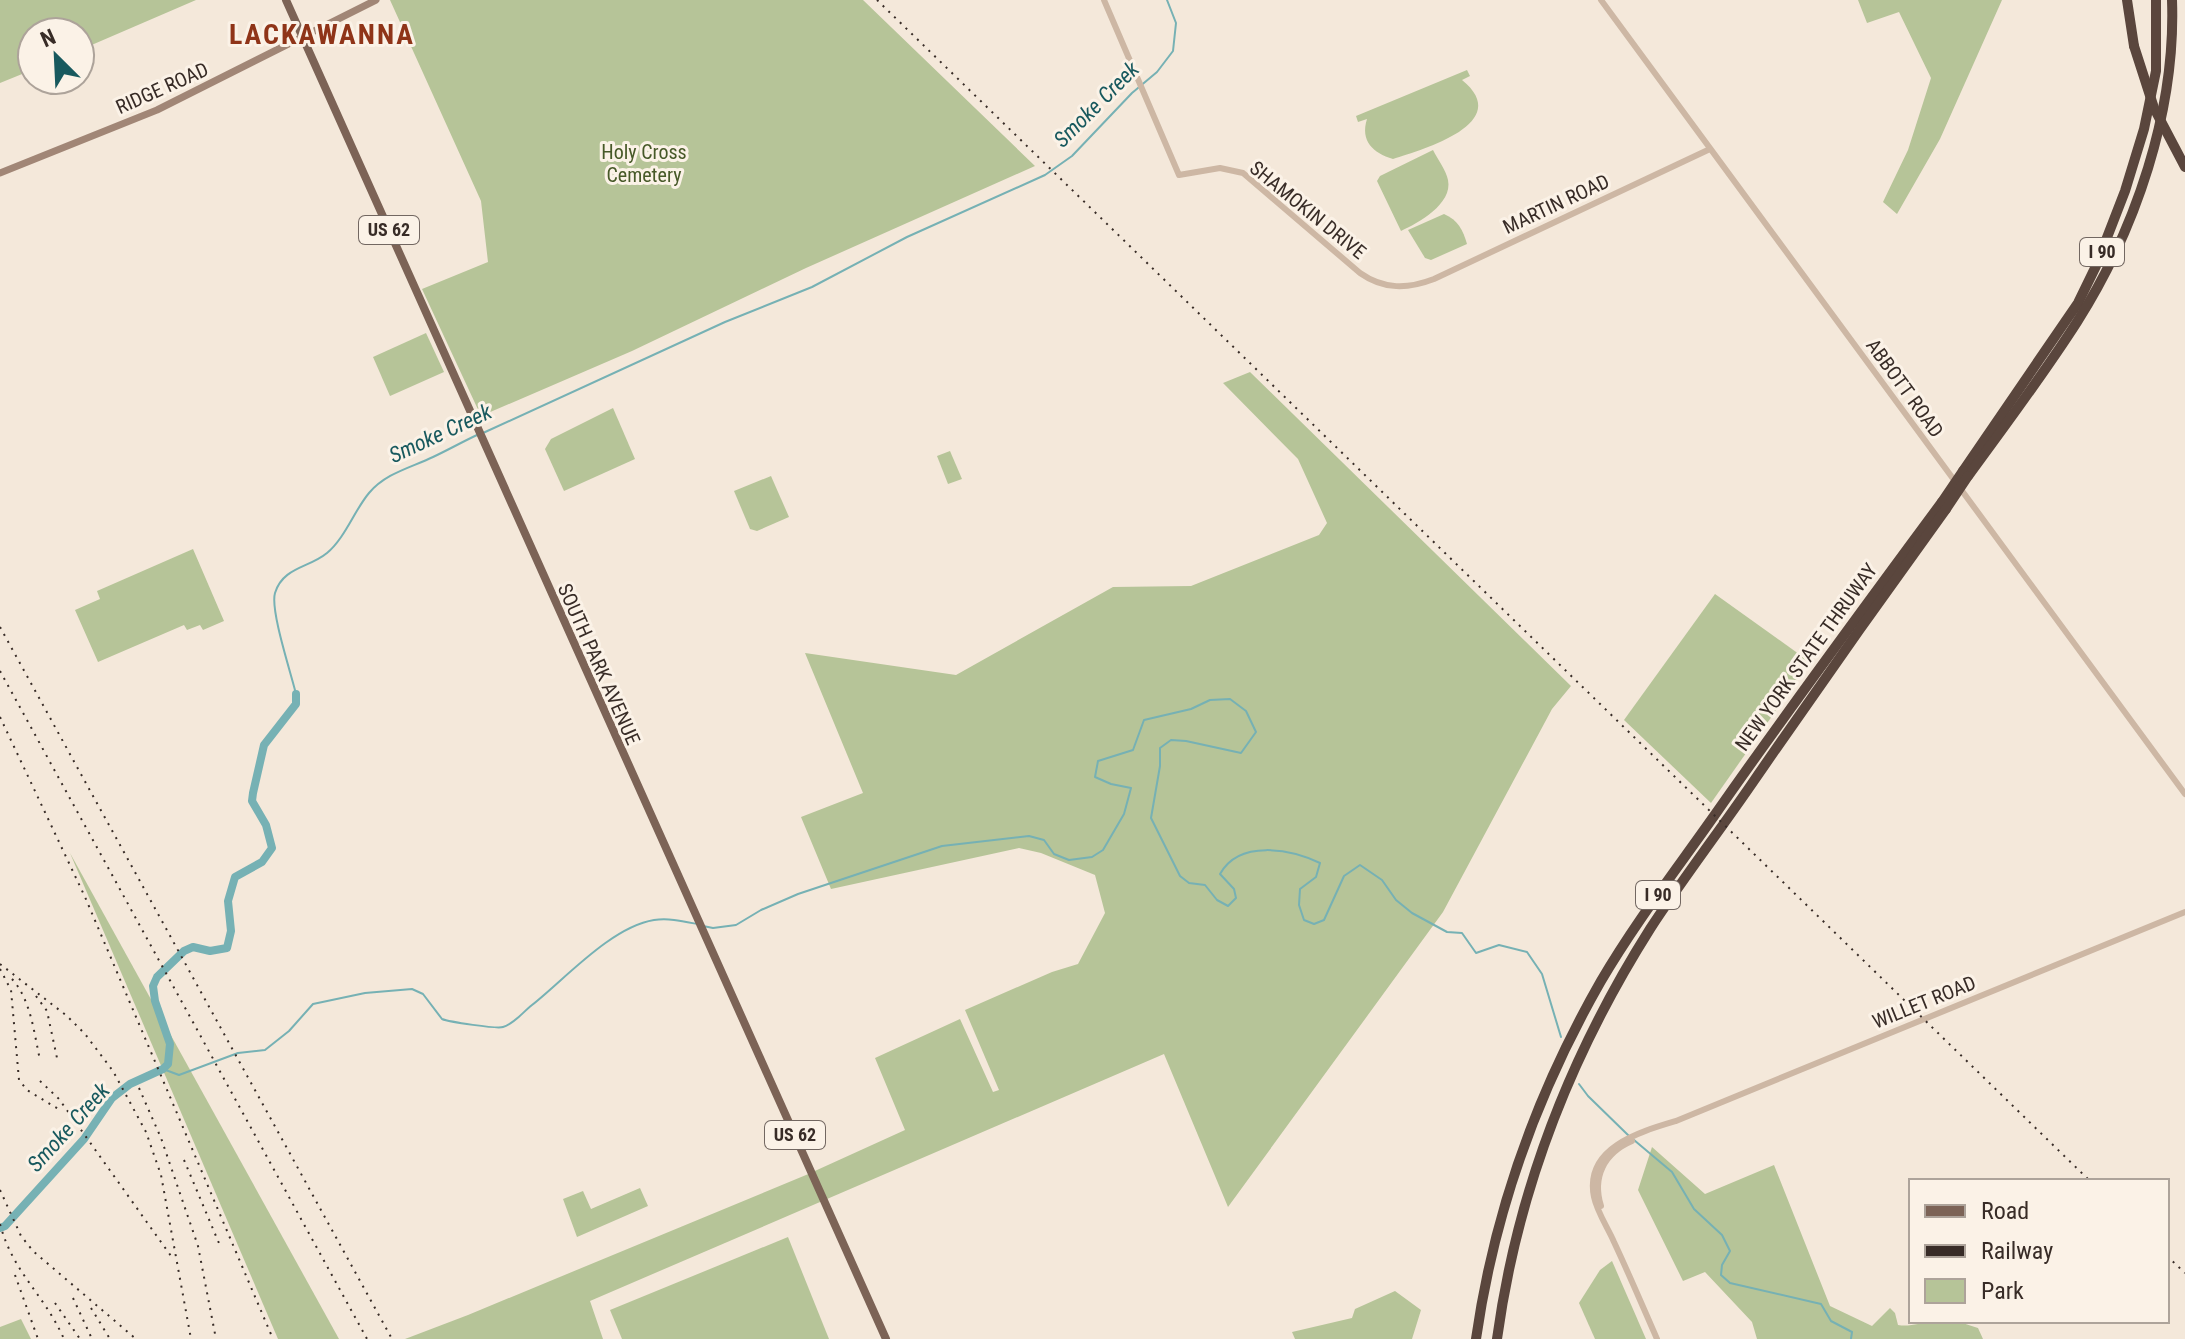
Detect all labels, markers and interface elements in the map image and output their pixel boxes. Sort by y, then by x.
north arrow [16,16,96,96]
district label: LACKAWANNA [229,18,415,51]
text: N [37,24,59,52]
water label: Smoke Creek [1049,56,1144,152]
street label: RIDGE ROAD [112,57,212,119]
park label: Holy Cross Cemetery [601,140,687,187]
street label: SHAMOKIN DRIVE [1245,156,1371,264]
street label: MARTIN ROAD [1499,169,1613,239]
road number: US 62 [359,216,419,244]
road number: I 90 [2080,238,2124,266]
street label: ABBOTT ROAD [1861,334,1949,442]
water label: Smoke Creek [385,399,496,468]
street label: NEW YORK STATE THRUWAY [1730,558,1882,755]
street label: SOUTH PARK AVENUE [553,580,645,748]
road number: I 90 [1636,881,1680,909]
street label: WILLET ROAD [1869,970,1979,1034]
water label: Smoke Creek [22,1078,115,1177]
road number: US 62 [765,1121,825,1149]
legend [1909,1179,2169,1323]
text: Road [1981,1197,2029,1225]
text: Railway [1981,1237,2053,1265]
text: Park [1981,1277,2024,1305]

